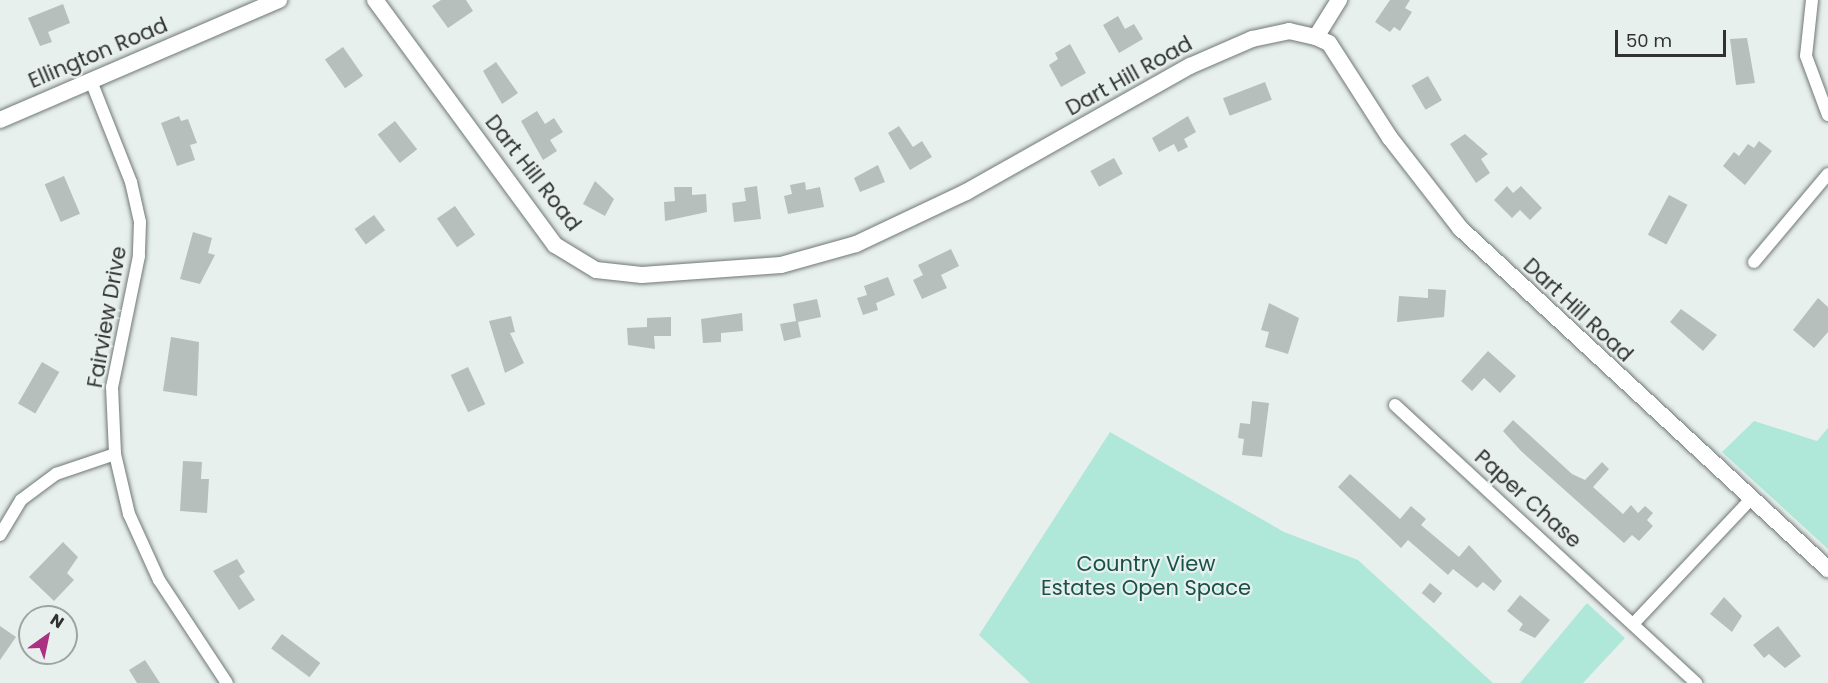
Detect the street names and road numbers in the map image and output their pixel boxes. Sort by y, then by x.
street label: Ellington Road [25,12,171,94]
street label: Dart Hill Road [1062,31,1196,121]
street label: Dart Hill Road [480,110,586,236]
street label: Fairview Drive [82,244,132,390]
street label: Dart Hill Road [1518,253,1638,367]
street label: Paper Chase [1469,445,1587,553]

